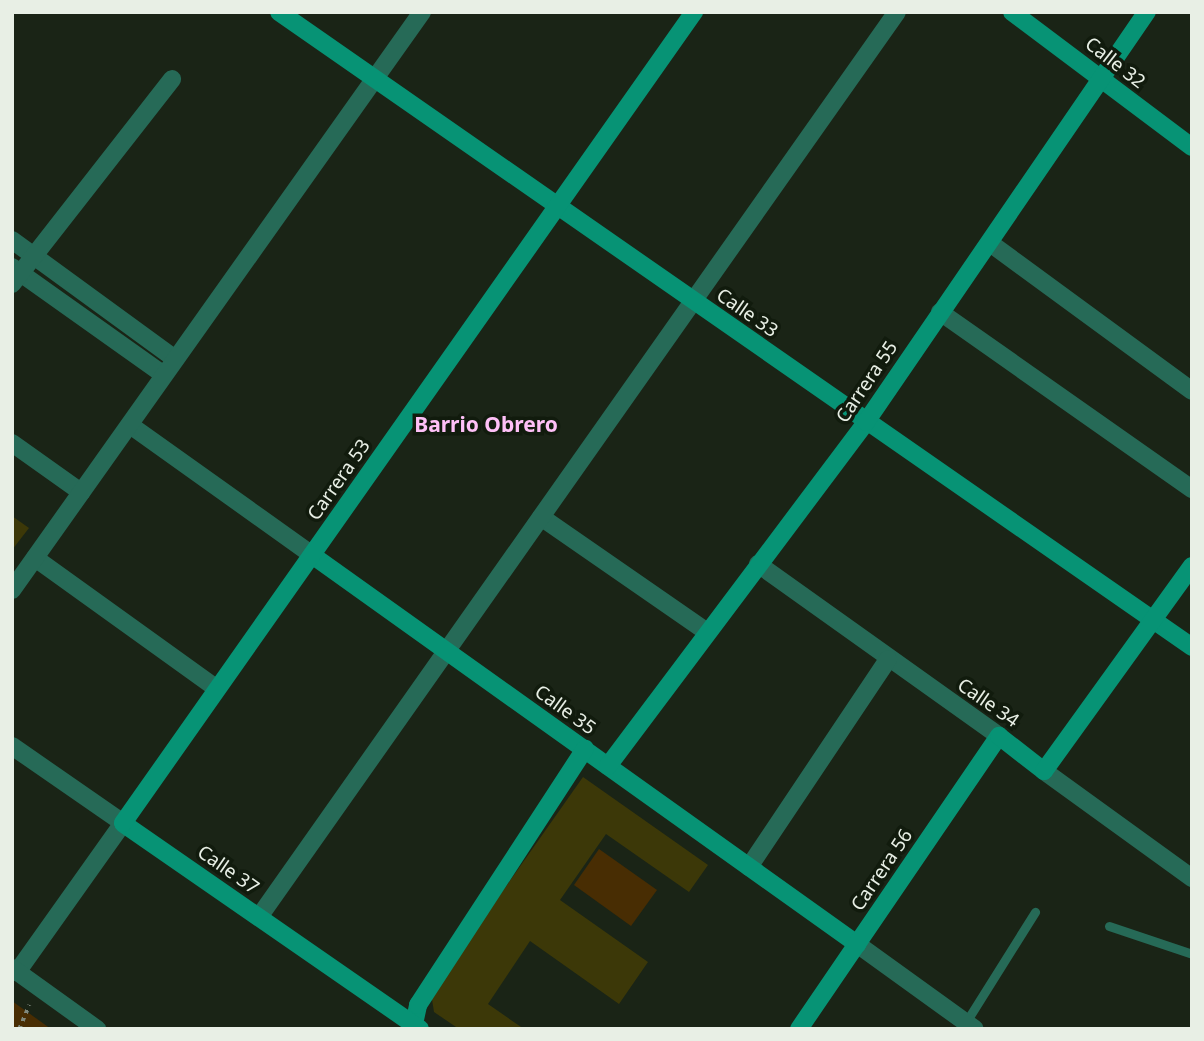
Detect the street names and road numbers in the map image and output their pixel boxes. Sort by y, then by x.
street label: Calle 32 [1080,33,1150,93]
street label: Calle 33 [712,284,782,342]
street label: Carrera 55 [831,337,903,427]
street label: Carrera 53 [303,435,375,525]
street label: Calle 34 [953,674,1023,732]
street label: Calle 35 [530,680,600,740]
street label: Carrera 56 [846,825,918,915]
street label: Calle 37 [193,841,263,899]

